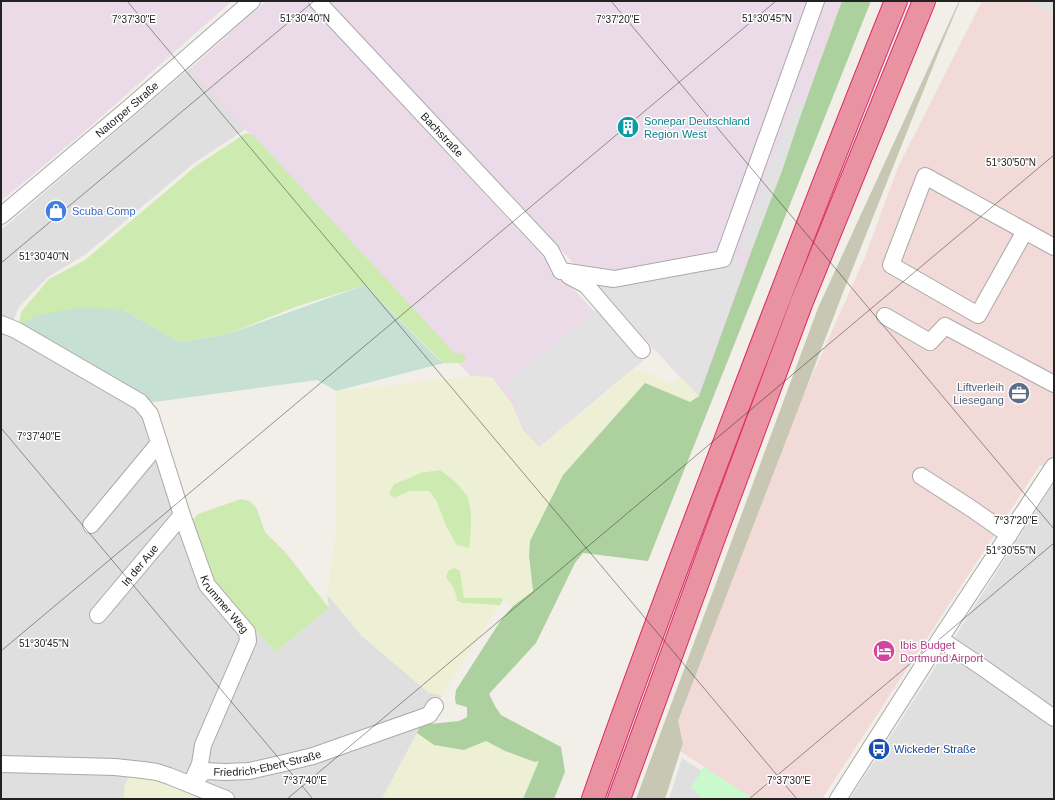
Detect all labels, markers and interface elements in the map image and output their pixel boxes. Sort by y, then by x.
text: 51°30'40"N [280,13,330,24]
text: 51°30'45"N [742,13,792,24]
text: 7°37'30"E [112,14,156,25]
text: 7°37'20"E [596,14,640,25]
street label: Natorper Straße [93,79,161,140]
street label: Bachstraße [418,110,466,159]
building icon: Sonepar Deutschland Region West [615,114,641,140]
place label: Sonepar Deutschland Region West [644,115,750,140]
text: 51°30'50"N [986,157,1036,168]
shop icon: Scuba Comp [43,198,69,224]
place label: Scuba Comp [72,205,136,217]
text: 51°30'40"N [19,251,69,262]
office icon: Liftverleih Liesegang [1006,380,1032,406]
place label: Liftverleih Liesegang [953,381,1004,406]
text: 7°37'40"E [17,431,61,442]
text: 7°37'20"E [994,515,1038,526]
street label: In der Aue [119,542,161,588]
text: 51°30'55"N [986,545,1036,556]
street label: Krummer Weg [198,574,251,635]
text: 51°30'45"N [19,638,69,649]
hotel icon: Ibis Budget Dortmund Airport [871,638,897,664]
place label: Ibis Budget Dortmund Airport [900,639,983,664]
bus stop icon: Wickeder Straße [866,736,892,762]
place label: Wickeder Straße [894,743,976,755]
street label: Friedrich-Ebert-Straße [213,748,323,778]
text: 7°37'40"E [283,775,327,786]
text: 7°37'30"E [767,775,811,786]

